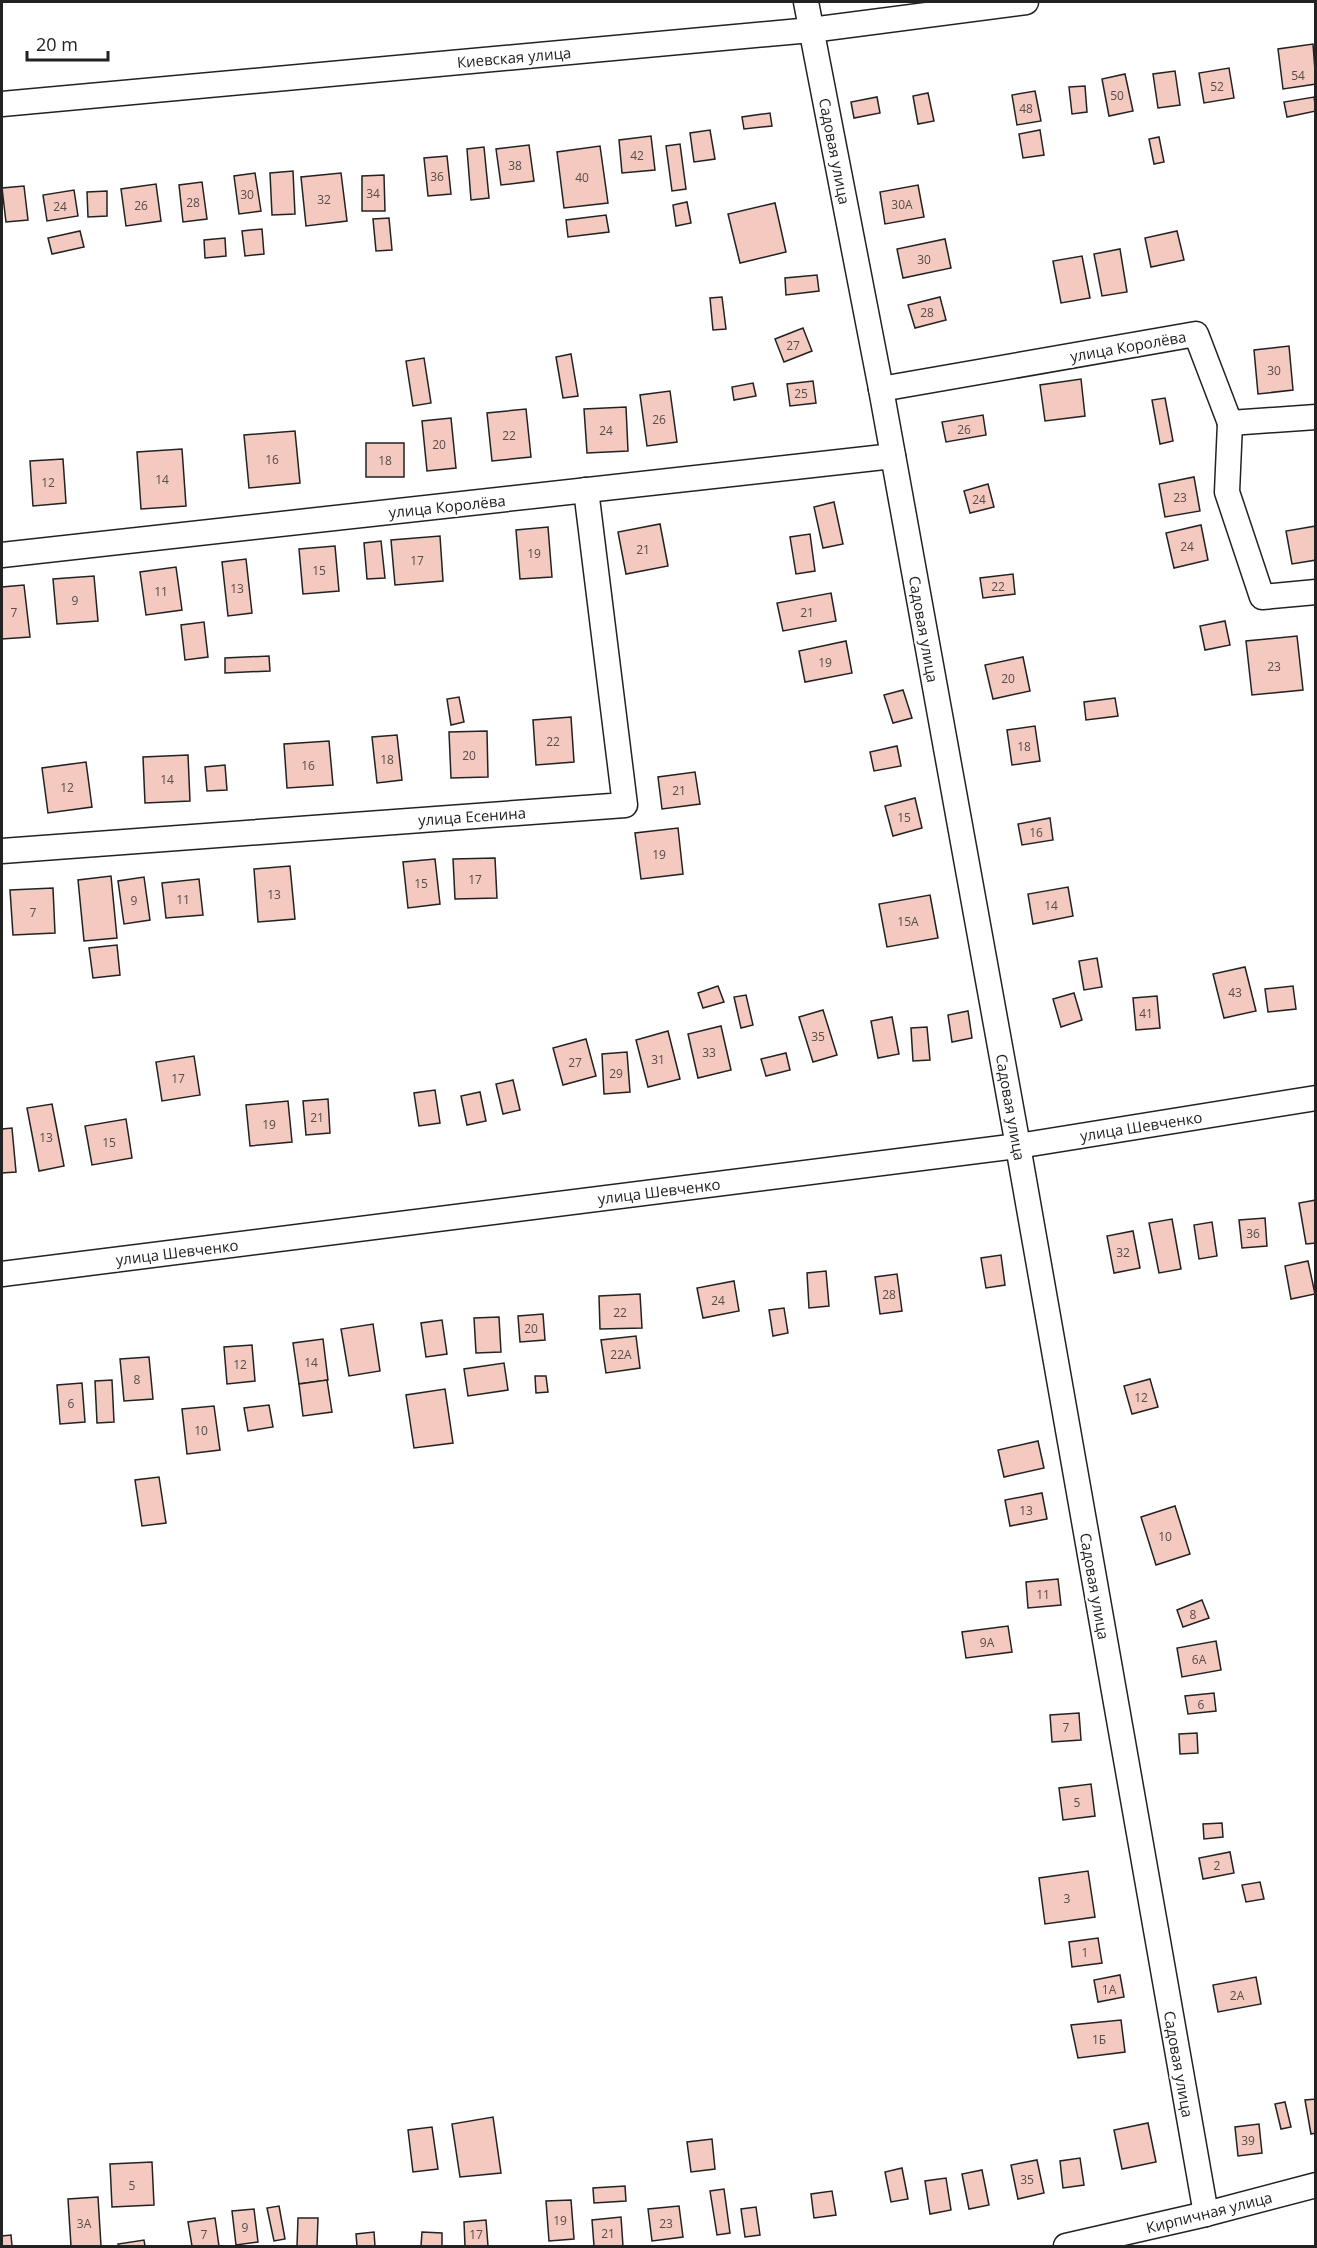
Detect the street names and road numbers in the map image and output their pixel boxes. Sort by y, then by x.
street label: Киевская улица [456,42,572,72]
street label: Садовая улица [815,96,855,206]
street label: улица Королёва [1068,326,1188,366]
street label: улица Королёва [387,490,507,522]
street label: Садовая улица [905,574,943,684]
street label: улица Есенина [417,802,527,830]
street label: Садовая улица [992,1052,1030,1162]
street label: улица Шевченко [1078,1106,1204,1146]
street label: улица Шевченко [596,1174,722,1208]
street label: улица Шевченко [114,1235,240,1269]
street label: Садовая улица [1076,1531,1114,1641]
street label: Садовая улица [1160,2009,1198,2119]
street label: Кирпичная улица [1144,2187,1274,2237]

